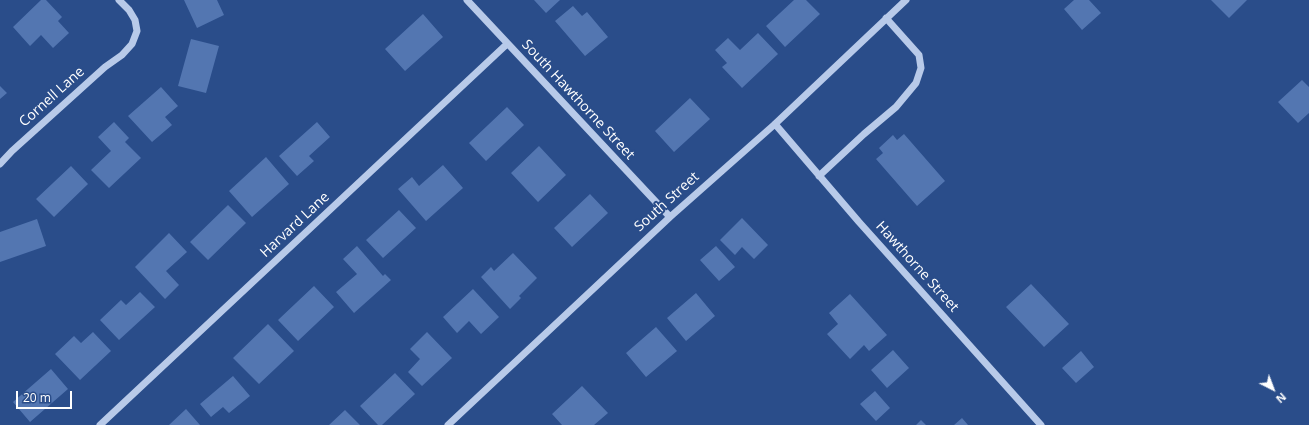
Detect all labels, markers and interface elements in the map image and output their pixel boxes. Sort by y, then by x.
street label: South Hawthorne Street [518,37,638,163]
street label: Cornell Lane [16,63,88,131]
street label: South Street [631,169,703,235]
street label: Harvard Lane [257,189,333,261]
street label: Hawthorne Street [872,218,962,316]
north arrow [1253,369,1293,409]
scale bar [18,383,74,409]
text: 20 m [23,389,51,406]
text: N [1273,390,1290,407]

